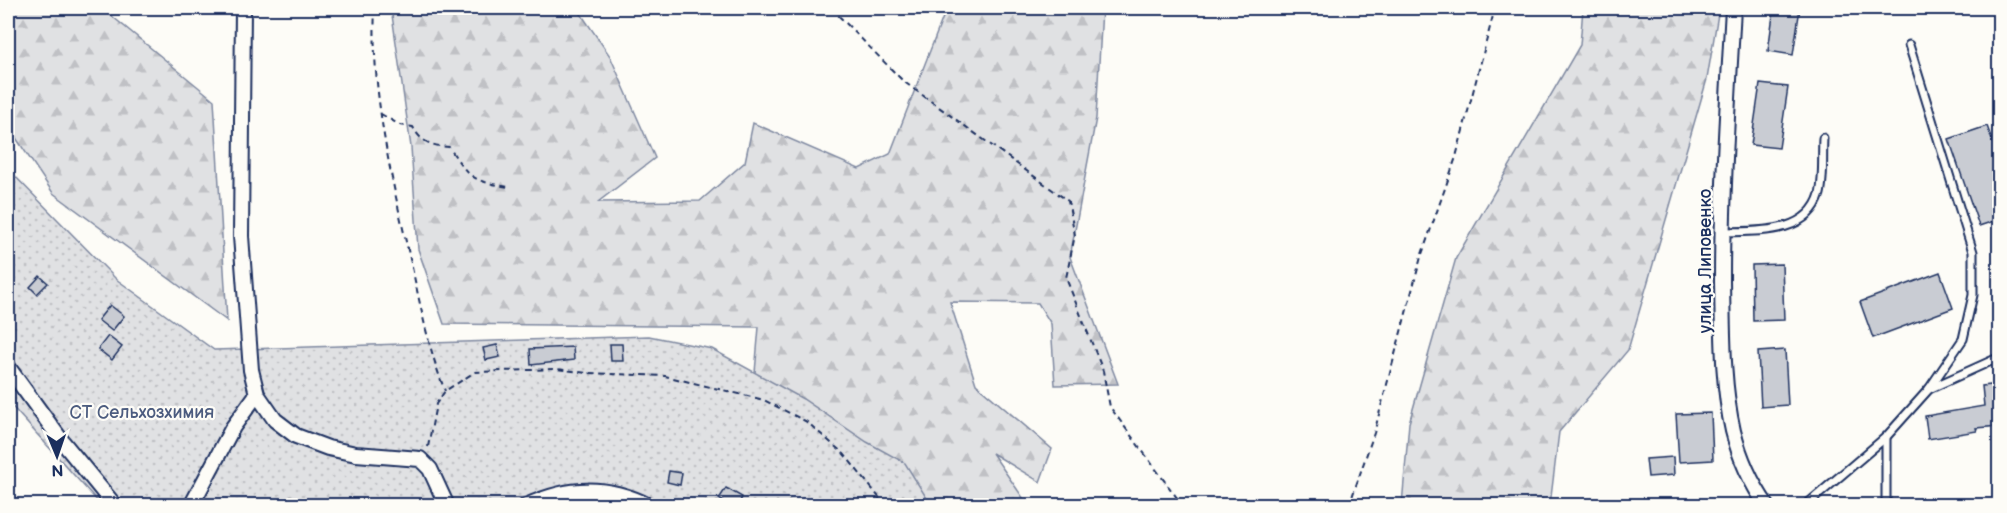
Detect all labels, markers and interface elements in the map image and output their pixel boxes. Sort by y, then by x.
street label: улица Липовенко [1695,189,1716,333]
park label: СТ Сельхозхимия [70,402,214,423]
north arrow [27,426,87,486]
text: N [51,460,64,479]

